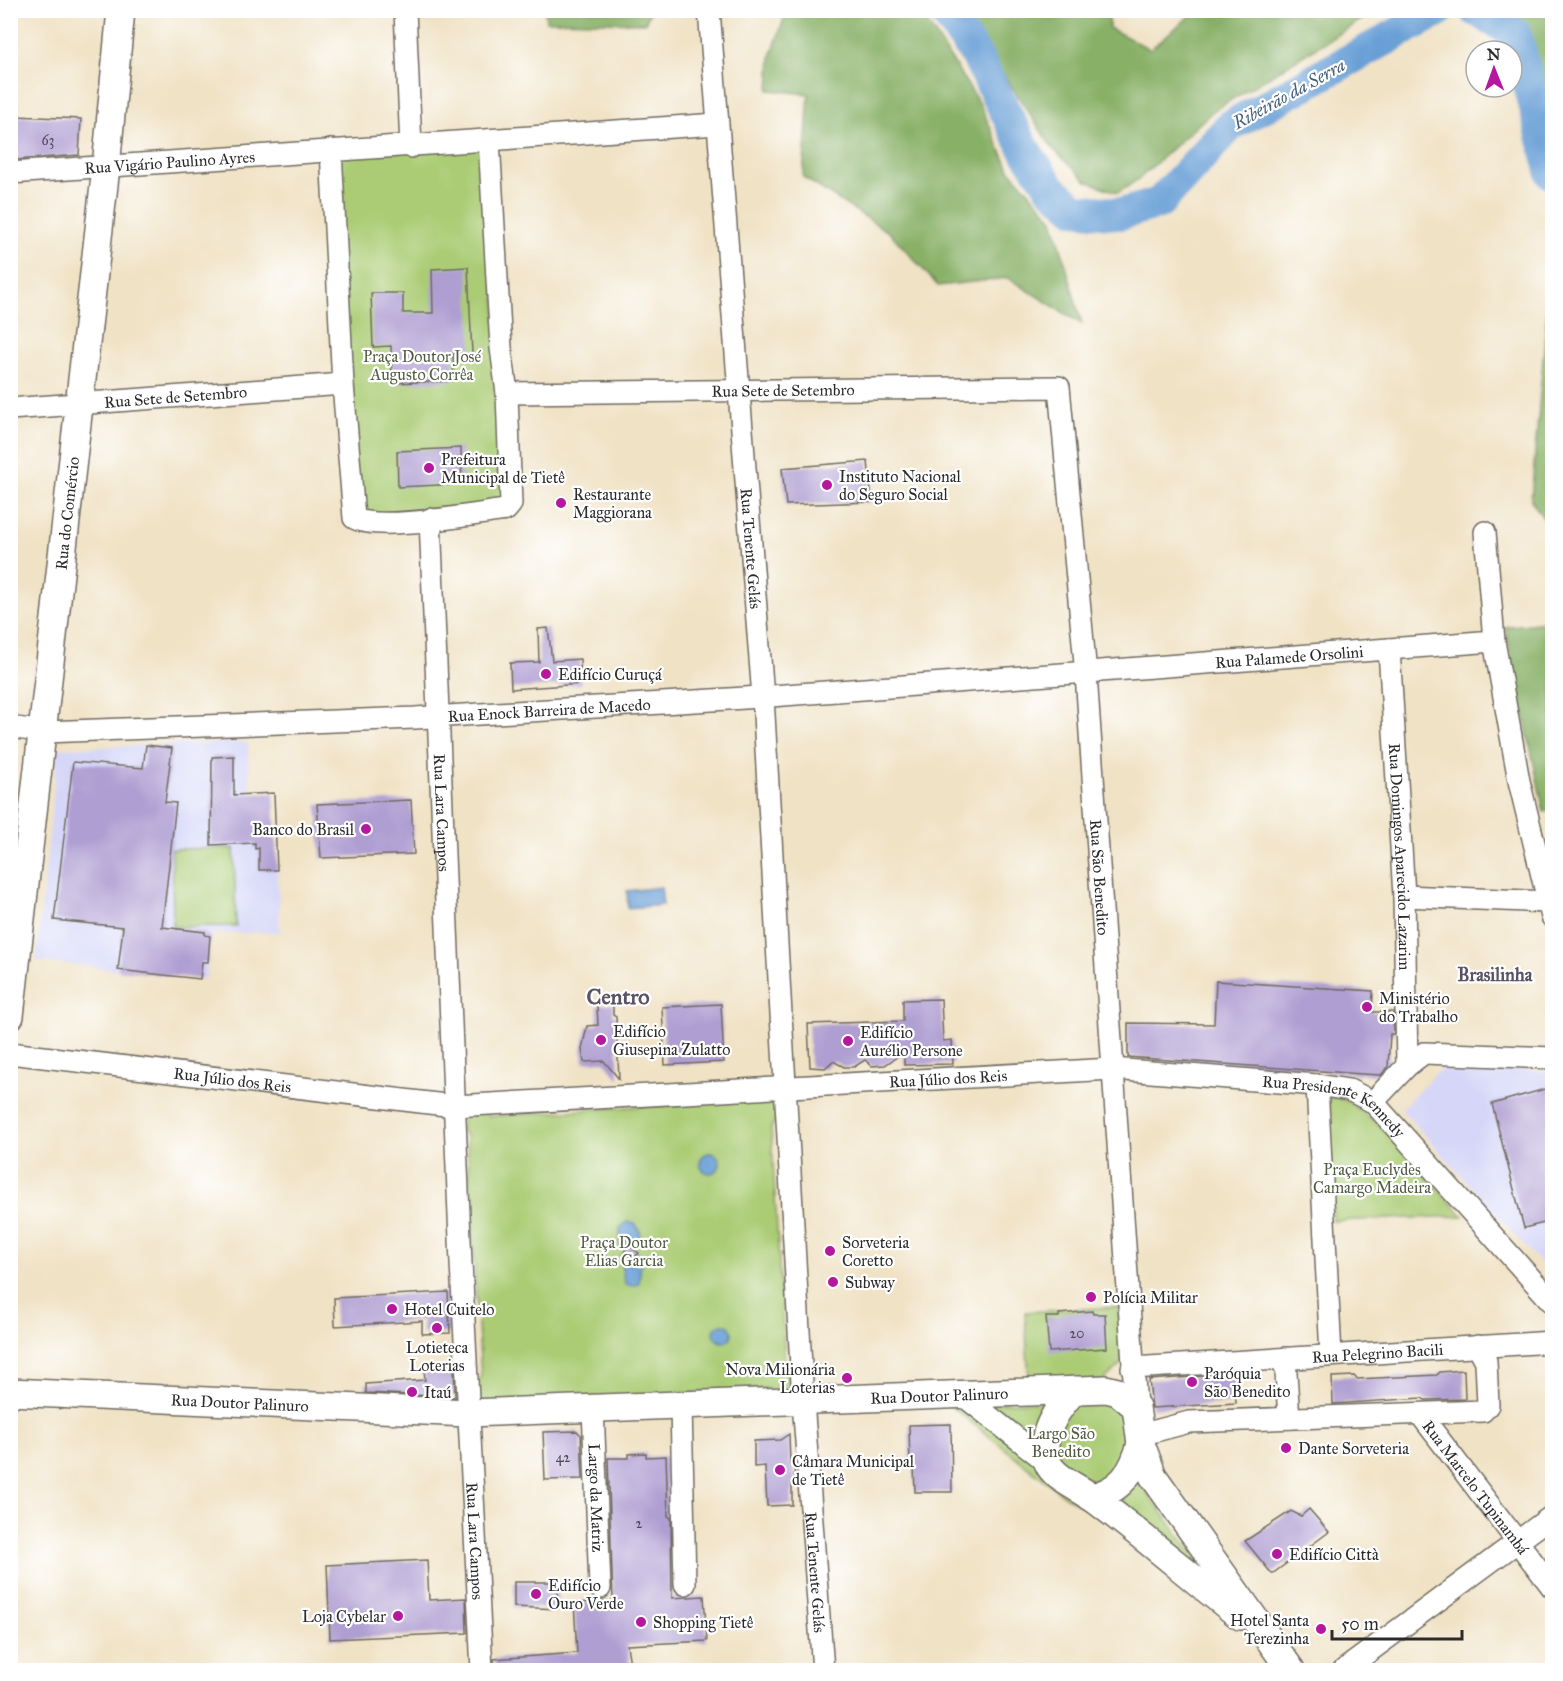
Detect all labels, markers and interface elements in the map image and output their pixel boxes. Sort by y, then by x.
north arrow [1464,39,1524,99]
text: N [1487,45,1501,64]
water label: Ribeirão da Serra [1228,54,1349,134]
house number: 63 [42,132,54,149]
street label: Rua Vigário Paulino Ayres [84,147,256,178]
park label: Praça Doutor José Augusto Corrêa [363,347,481,385]
street label: Rua Sete de Setembro [711,380,855,401]
street label: Rua Sete de Setembro [104,382,248,412]
place label: Prefeitura Municipal de Tietê [441,450,565,487]
street label: Rua do Comércio [52,456,83,571]
marker: Prefeitura Municipal de Tietê [422,461,436,475]
place label: Instituto Nacional do Seguro Social [839,467,961,505]
marker: Instituto Nacional do Seguro Social [820,478,834,492]
place label: Restaurante Maggiorana [573,485,652,523]
street label: Rua Tenente Gelás [737,487,765,610]
marker: Restaurante Maggiorana [554,496,568,510]
street label: Rua Palamede Orsolini [1214,642,1365,672]
place label: Edifício Curuçá [558,665,662,684]
marker: Edifício Curuçá [539,667,553,681]
street label: Rua Enock Barreira de Macedo [447,695,651,726]
street label: Rua Domingos Aparecido Lazarim [1385,742,1414,971]
street label: Rua Lara Campos [430,753,454,872]
street label: Rua São Benedito [1086,819,1113,936]
place label: Banco do Brasil [252,820,355,839]
marker: Banco do Brasil [359,822,373,836]
district label: Brasilinha [1458,964,1533,986]
district label: Centro [586,983,650,1010]
place label: Ministério do Trabalho [1379,989,1458,1026]
marker: Ministério do Trabalho [1360,1000,1374,1014]
place label: Edifício Giusepina Zulatto [613,1022,730,1059]
place label: Edifício Aurélio Persone [859,1023,963,1060]
marker: Edifício Giusepina Zulatto [594,1033,608,1047]
marker: Edifício Aurélio Persone [841,1034,855,1048]
street label: Rua Júlio dos Reis [172,1064,292,1097]
street label: Rua Júlio dos Reis [888,1066,1008,1092]
street label: Rua Presidente Kennedy [1262,1072,1409,1142]
park label: Praça Euclydes Camargo Madeira [1313,1160,1431,1198]
park label: Praça Doutor Elias Garcia [580,1233,668,1270]
place label: Sorveteria Coretto [842,1233,909,1270]
marker: Sorveteria Coretto [823,1244,837,1258]
place label: Subway [845,1273,895,1292]
marker: Subway [826,1275,840,1289]
place label: Polícia Militar [1103,1288,1198,1307]
marker: Polícia Militar [1084,1290,1098,1304]
place label: Hotel Cuitelo [404,1300,494,1319]
marker: Hotel Cuitelo [385,1302,399,1316]
marker: Lotieteca Loterias [430,1321,444,1335]
house number: 20 [1069,1325,1085,1342]
place label: Lotieteca Loterias [406,1338,468,1375]
street label: Rua Pelegrino Bacili [1311,1340,1444,1367]
place label: Nova Milionária Loterias [726,1360,835,1397]
place label: Paróquia São Benedito [1204,1364,1290,1401]
marker: Nova Milionária Loterias [840,1371,854,1385]
marker: Paróquia São Benedito [1185,1375,1199,1389]
place label: Itaú [424,1383,452,1402]
street label: Rua Doutor Palinuro [870,1384,1009,1408]
marker: Itaú [405,1385,419,1399]
street label: Rua Doutor Palinuro [170,1390,309,1416]
street label: Rua Marcelo Tupinambá [1418,1417,1533,1558]
park label: Largo São Benedito [1027,1424,1095,1461]
place label: Dante Sorveteria [1298,1439,1409,1458]
marker: Dante Sorveteria [1279,1441,1293,1455]
street label: Largo da Matriz [584,1443,608,1553]
house number: 42 [556,1449,570,1466]
place label: Câmara Municipal de Tietê [792,1452,915,1489]
marker: Câmara Municipal de Tietê [773,1463,787,1477]
street label: Rua Lara Campos [462,1482,487,1600]
street label: Rua Tenente Gelás [801,1511,829,1634]
house number: 2 [636,1515,643,1532]
place label: Edifício Città [1289,1545,1379,1564]
marker: Edifício Città [1270,1547,1284,1561]
place label: Edifício Ouro Verde [548,1576,624,1613]
marker: Edifício Ouro Verde [529,1587,543,1601]
scale bar [1332,1603,1462,1641]
place label: Loja Cybelar [302,1607,386,1626]
marker: Loja Cybelar [391,1609,405,1623]
place label: Hotel Santa Terezinha [1230,1611,1309,1648]
place label: Shopping Tietê [653,1613,754,1633]
text: 50 m [1341,1613,1379,1635]
marker: Shopping Tietê [634,1615,648,1629]
marker: Hotel Santa Terezinha [1314,1622,1328,1636]

